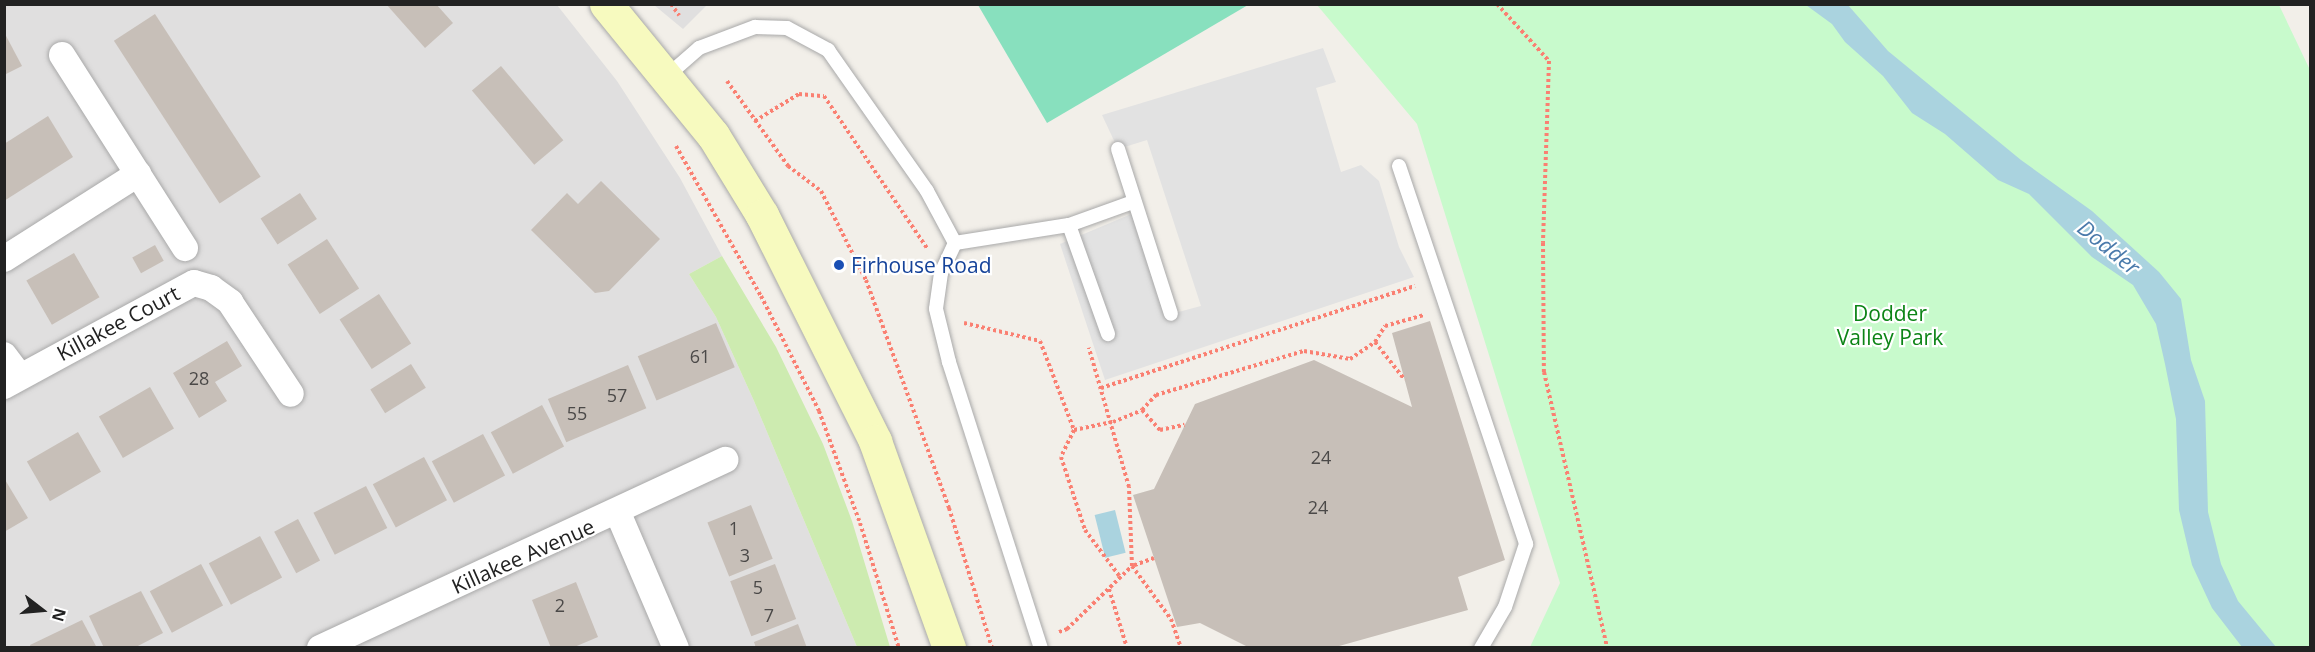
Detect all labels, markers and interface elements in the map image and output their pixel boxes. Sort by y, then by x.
water label: Dodder [2073,214,2145,280]
place label: Firhouse Road [851,252,991,278]
marker: Firhouse Road [832,258,846,272]
street label: Killakee Court [52,280,184,366]
park label: Dodder Valley Park [1837,300,1943,350]
house number: 61 [690,345,710,367]
house number: 28 [189,367,209,389]
house number: 57 [607,384,627,406]
house number: 55 [567,402,587,424]
house number: 24 [1311,446,1331,468]
house number: 24 [1308,496,1328,518]
street label: Killakee Avenue [448,513,598,599]
house number: 1 [729,517,739,539]
house number: 3 [740,544,750,566]
house number: 5 [753,576,763,598]
north arrow [12,580,72,640]
house number: 2 [555,594,565,616]
house number: 7 [764,604,774,626]
text: N [47,606,72,624]

